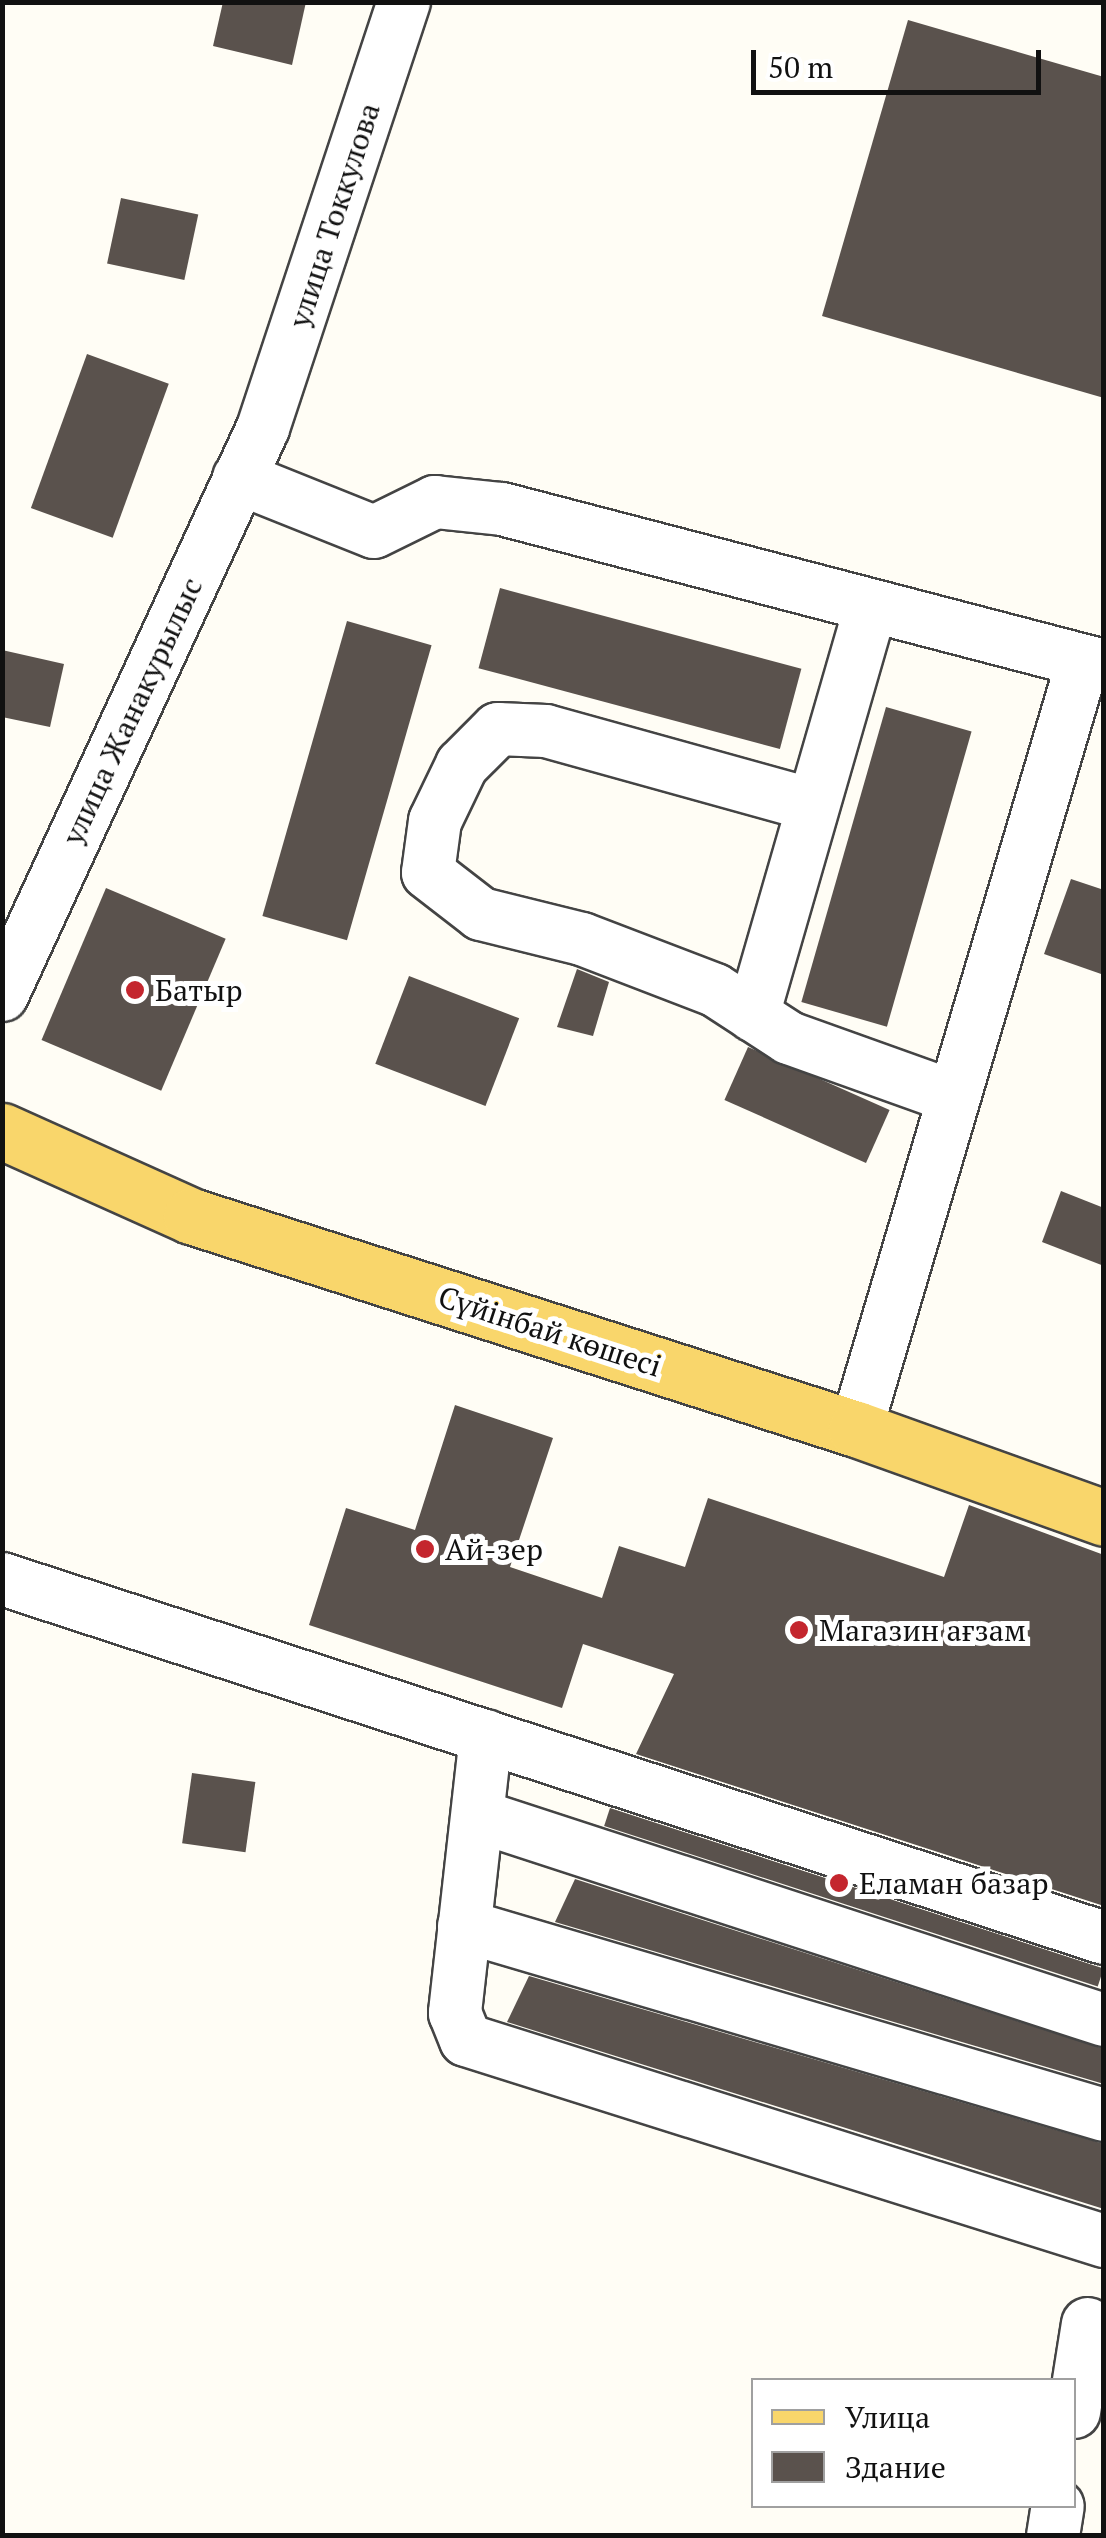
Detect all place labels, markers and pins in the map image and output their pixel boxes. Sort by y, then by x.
place label: Батыр [155,972,242,1008]
marker: Батыр [124,979,146,1001]
place label: Ай-зер [445,1531,543,1567]
marker: Ай-зер [414,1538,436,1560]
place label: Магазин ағзам [819,1612,1026,1648]
marker: Магазин ағзам [788,1619,810,1641]
place label: Еламан базар [859,1865,1048,1901]
marker: Еламан базар [828,1872,850,1894]

